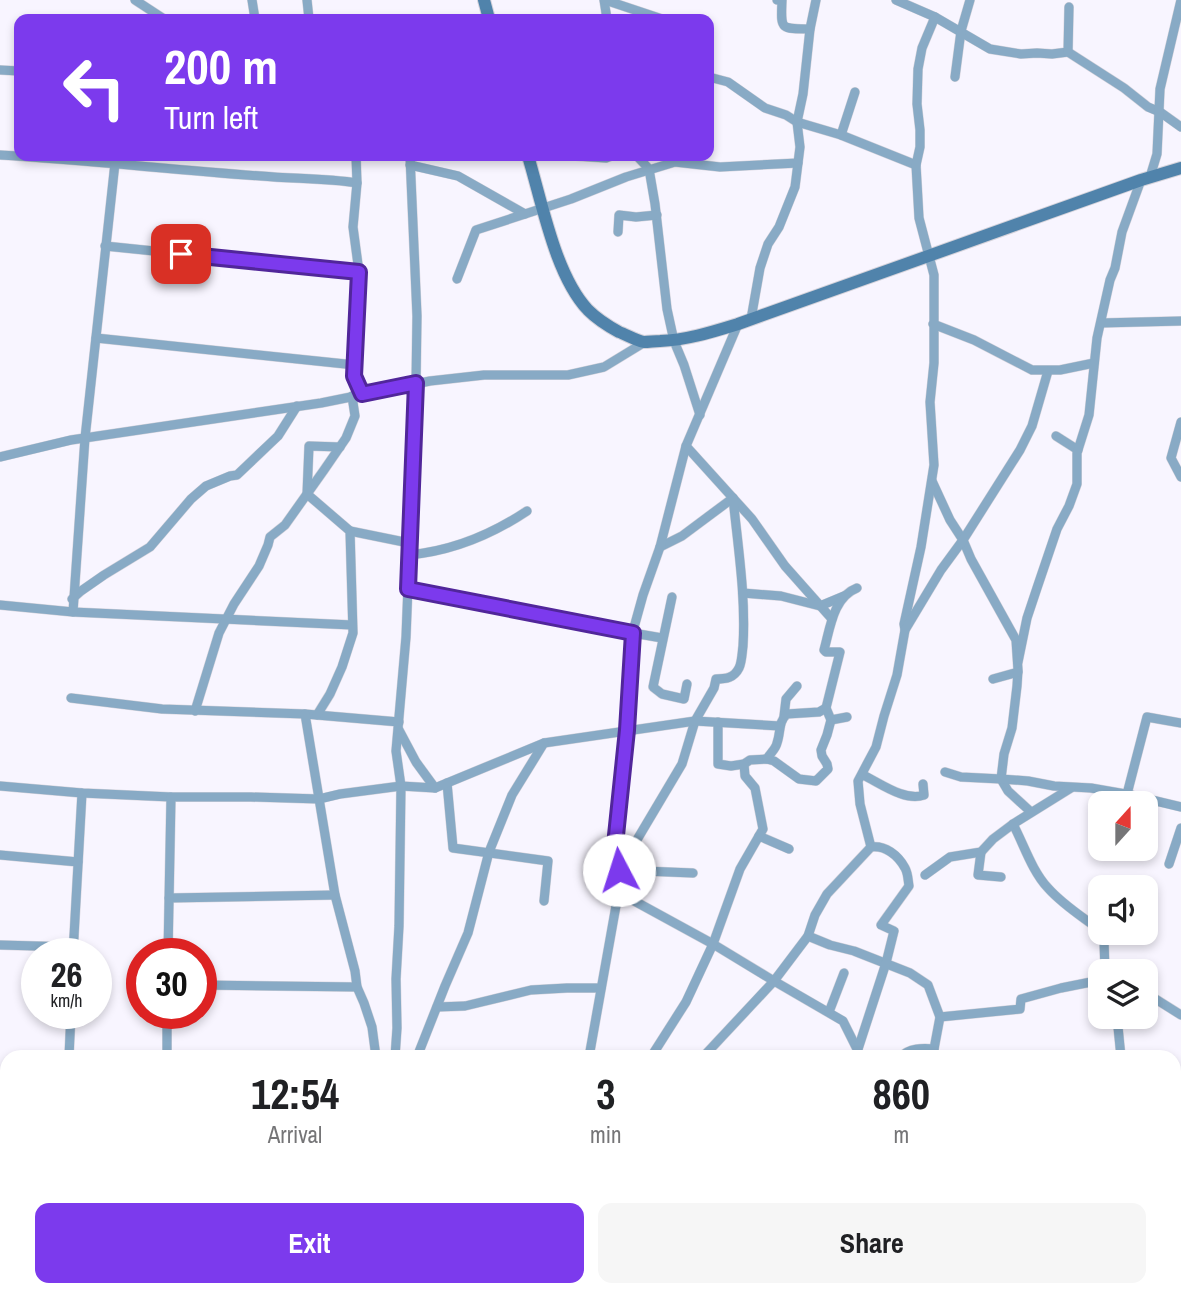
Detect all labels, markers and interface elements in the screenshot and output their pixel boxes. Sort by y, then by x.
text: 200 m [164,33,278,99]
icon: left [49,42,140,133]
text: Turn left [164,96,258,139]
pin [151,224,211,284]
icon: arrive [162,235,200,273]
north arrow [1088,791,1158,861]
map controls [1088,791,1158,1029]
position arrow [582,833,656,907]
button: sound [1088,875,1158,945]
speed limit sign: 30 [126,938,217,1029]
text: 26 [51,951,82,998]
button: layers [1088,959,1158,1029]
text: km/h [51,988,83,1013]
text: 12:54 [251,1066,339,1122]
text: 3 [596,1066,615,1122]
text: 860 [873,1066,930,1122]
text: Arrival [268,1119,322,1150]
text: min [590,1119,622,1150]
text: m [893,1119,909,1150]
button: Exit [35,1203,584,1283]
button: Share [598,1203,1146,1283]

